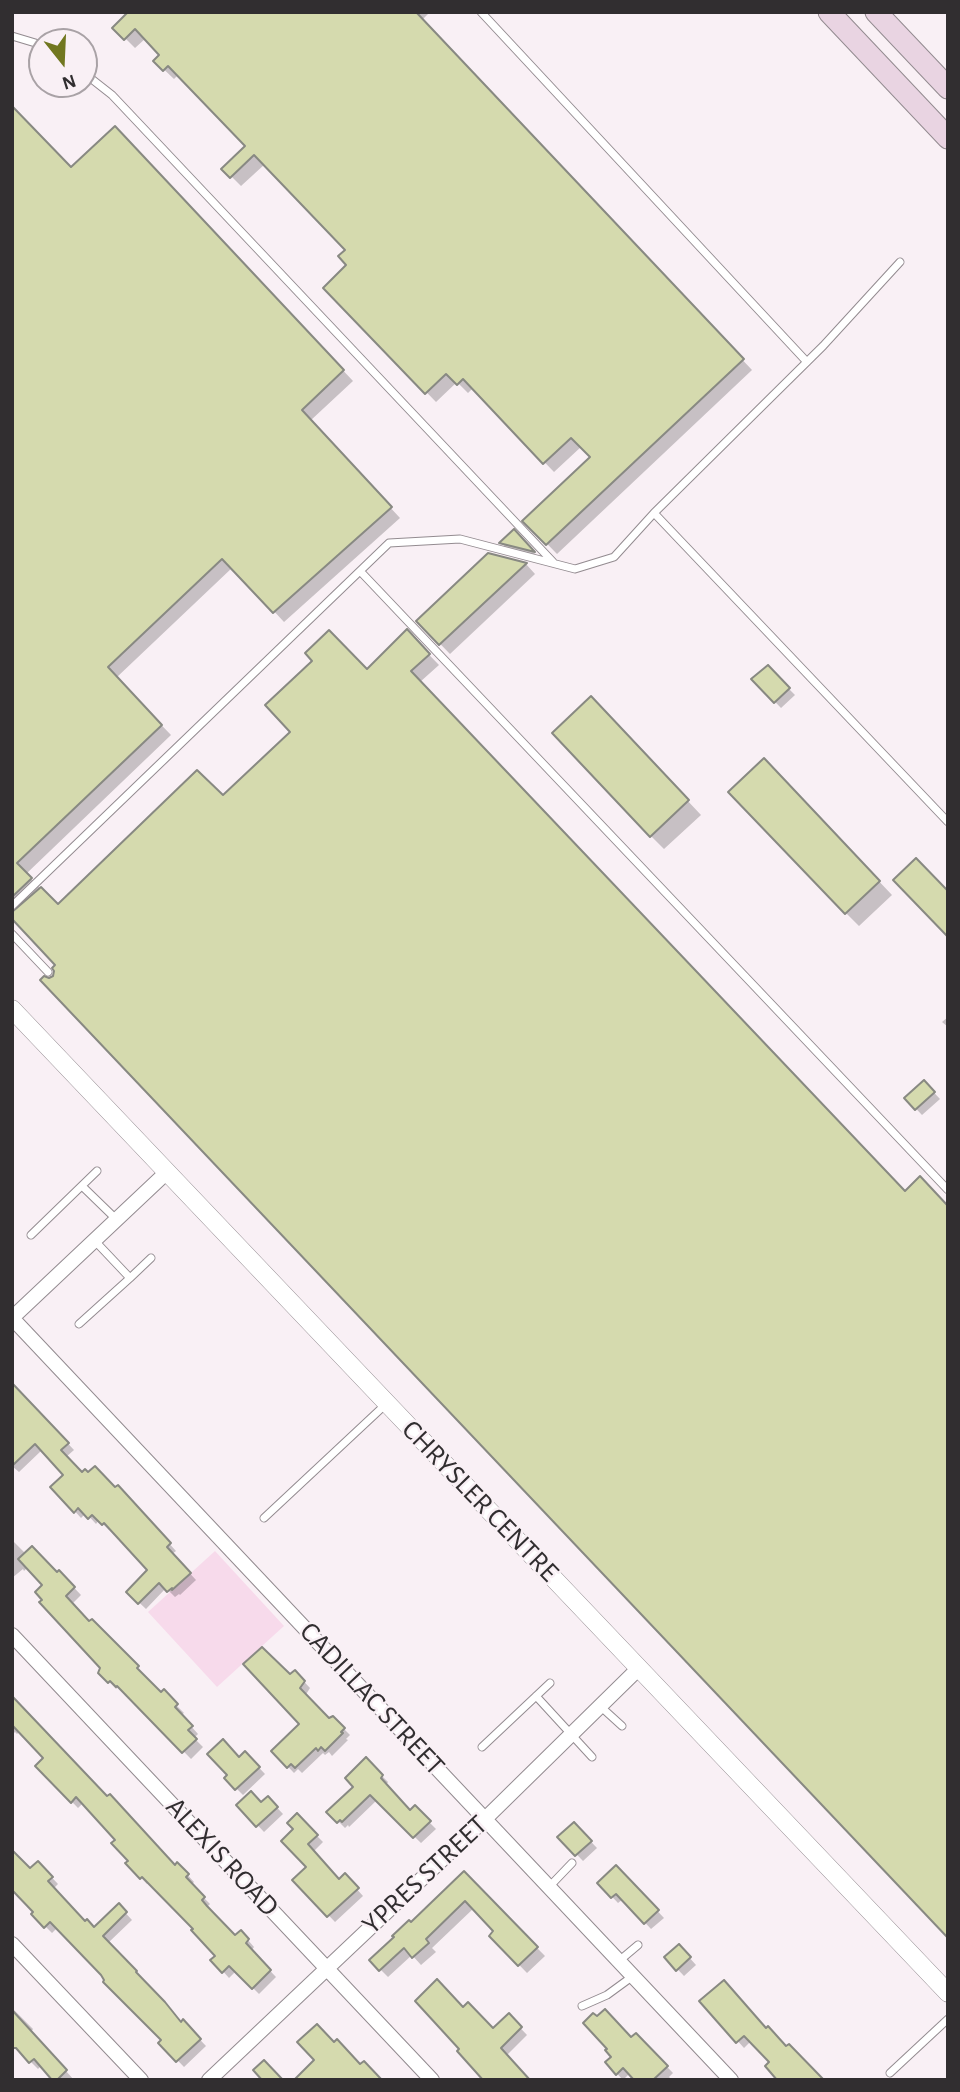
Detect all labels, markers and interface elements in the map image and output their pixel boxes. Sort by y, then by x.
north arrow [28,28,98,98]
text: N [60,70,78,93]
street label: CHRYSLER CENTRE [395,1413,565,1589]
street label: CADILLAC STREET [292,1615,452,1783]
street label: ALEXIS ROAD [158,1791,286,1923]
street label: YPRES STREET [355,1809,495,1941]

